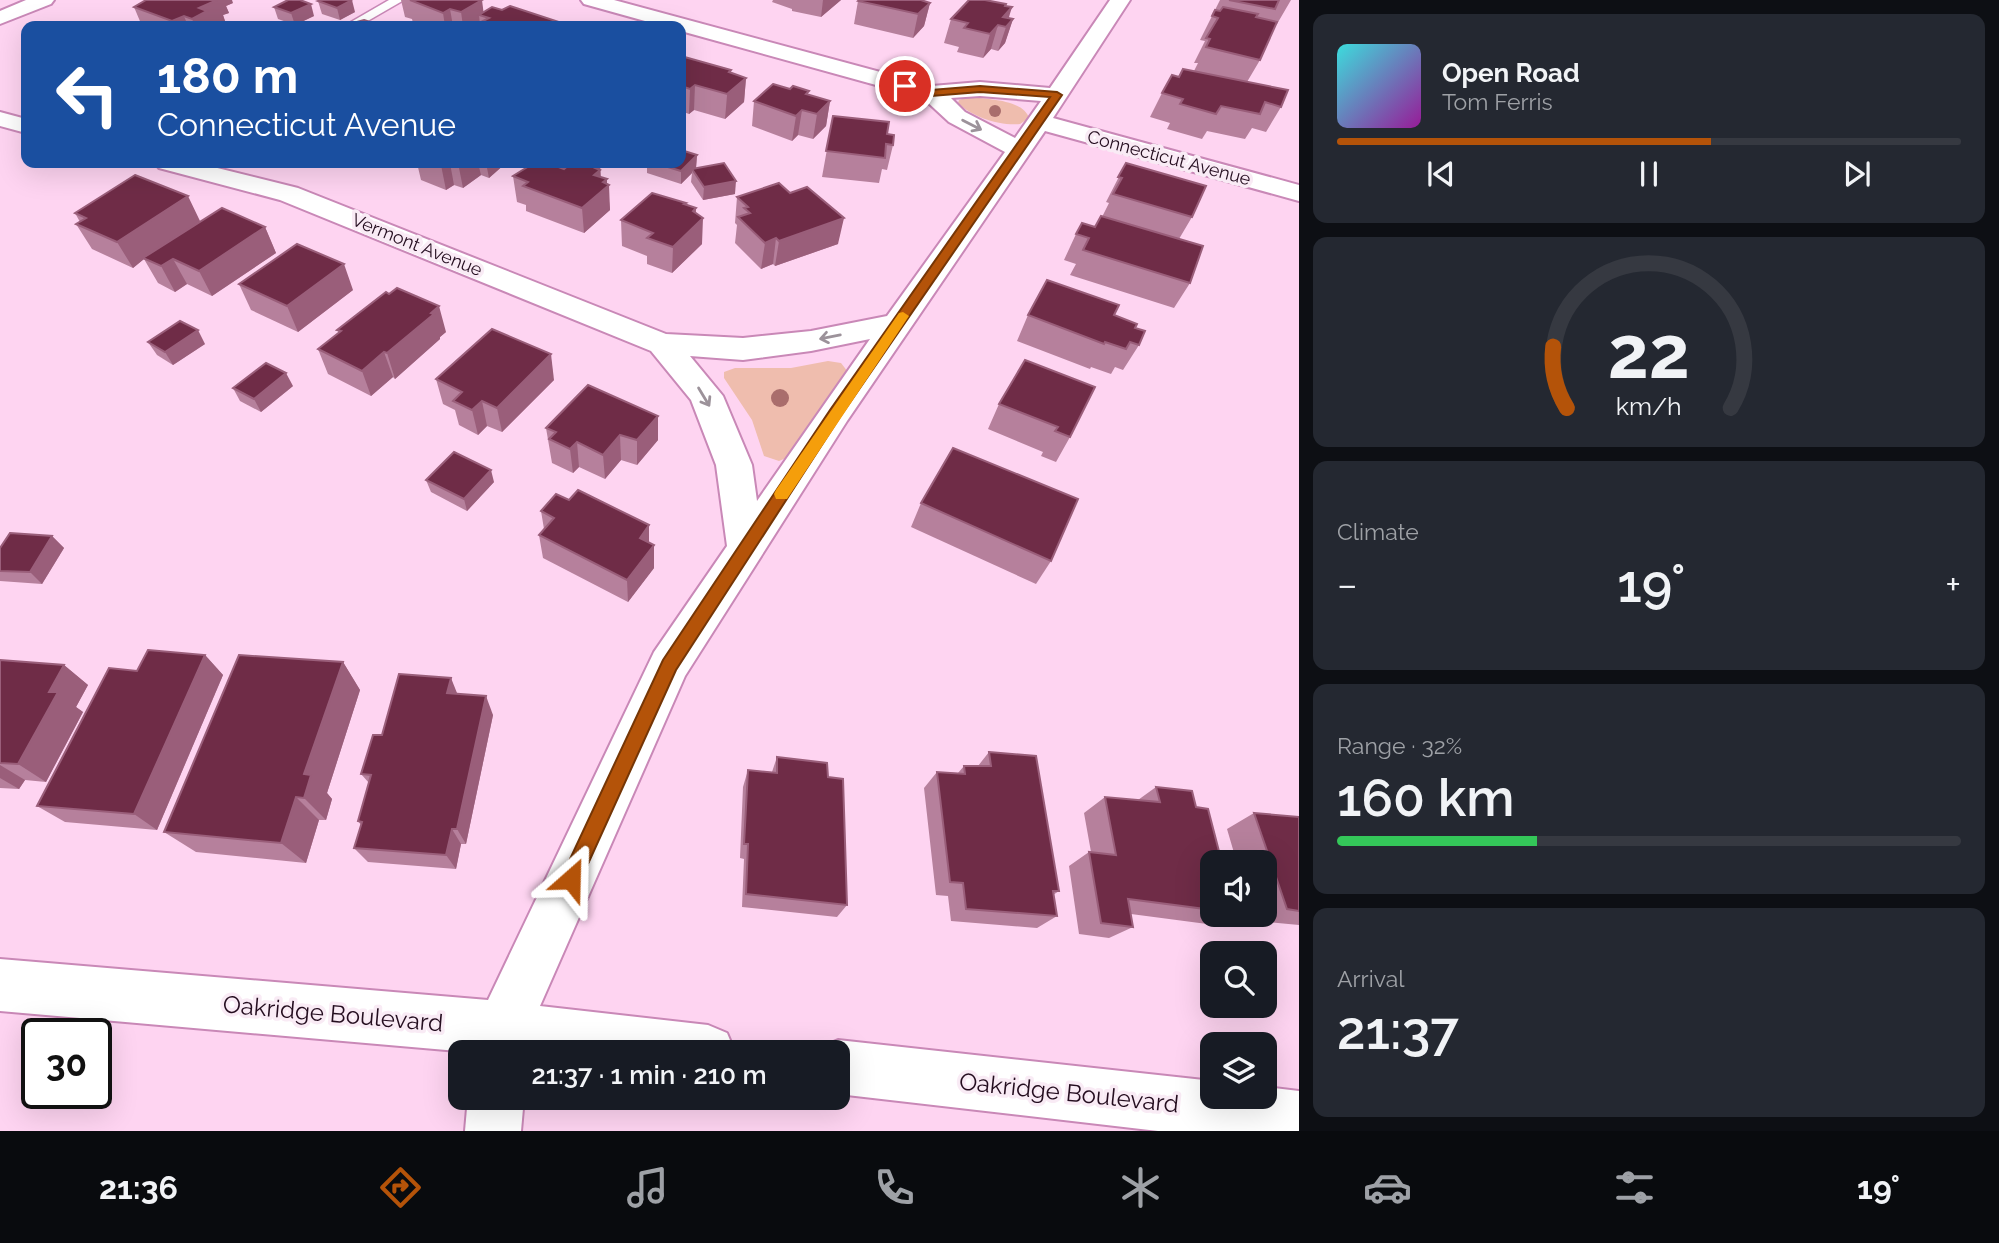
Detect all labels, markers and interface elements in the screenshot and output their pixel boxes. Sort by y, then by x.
text: 180 m [157,47,298,104]
icon: left [42,49,133,140]
pin [875,56,935,116]
text: Open Road [1442,58,1580,88]
icon: arrive [886,67,924,105]
text: Tom Ferris [1442,88,1553,115]
text: Connecticut Avenue [157,106,456,143]
one-way arrow [961,119,982,133]
street label: Connecticut Avenue [1085,126,1254,190]
icon: previous [1422,155,1460,193]
icon: pause [1630,155,1668,193]
icon: next [1838,155,1876,193]
street label: Vermont Avenue [349,209,486,280]
text: 22 [1608,311,1690,396]
one-way arrow [819,331,842,344]
one-way arrow [697,387,711,407]
text: km/h [1616,391,1682,421]
text: Climate [1337,518,1419,545]
text: 19° [1617,553,1685,614]
text: − [1337,562,1357,607]
text: + [1945,562,1961,607]
text: Range · 32% [1337,732,1462,759]
text: 160 km [1337,767,1515,828]
position arrow [534,842,608,916]
map controls [1200,850,1277,1109]
button: sound [1200,850,1277,927]
button: search [1200,941,1277,1018]
text: Arrival [1337,965,1404,992]
street label: Oakridge Boulevard [222,989,444,1038]
text: 21:37 [1337,1000,1459,1061]
speed limit sign: 30 [21,1018,112,1109]
button: layers [1200,1032,1277,1109]
text: 21:37 · 1 min · 210 m [531,1060,767,1090]
street label: Oakridge Boulevard [958,1067,1180,1118]
icon: directions [376,1163,425,1212]
icon: music [623,1163,672,1212]
icon: phone [870,1163,919,1212]
icon: climate [1116,1163,1165,1212]
icon: car [1363,1163,1412,1212]
icon: filters [1610,1163,1659,1212]
text: 21:36 [99,1169,178,1206]
text: 19° [1857,1169,1900,1206]

